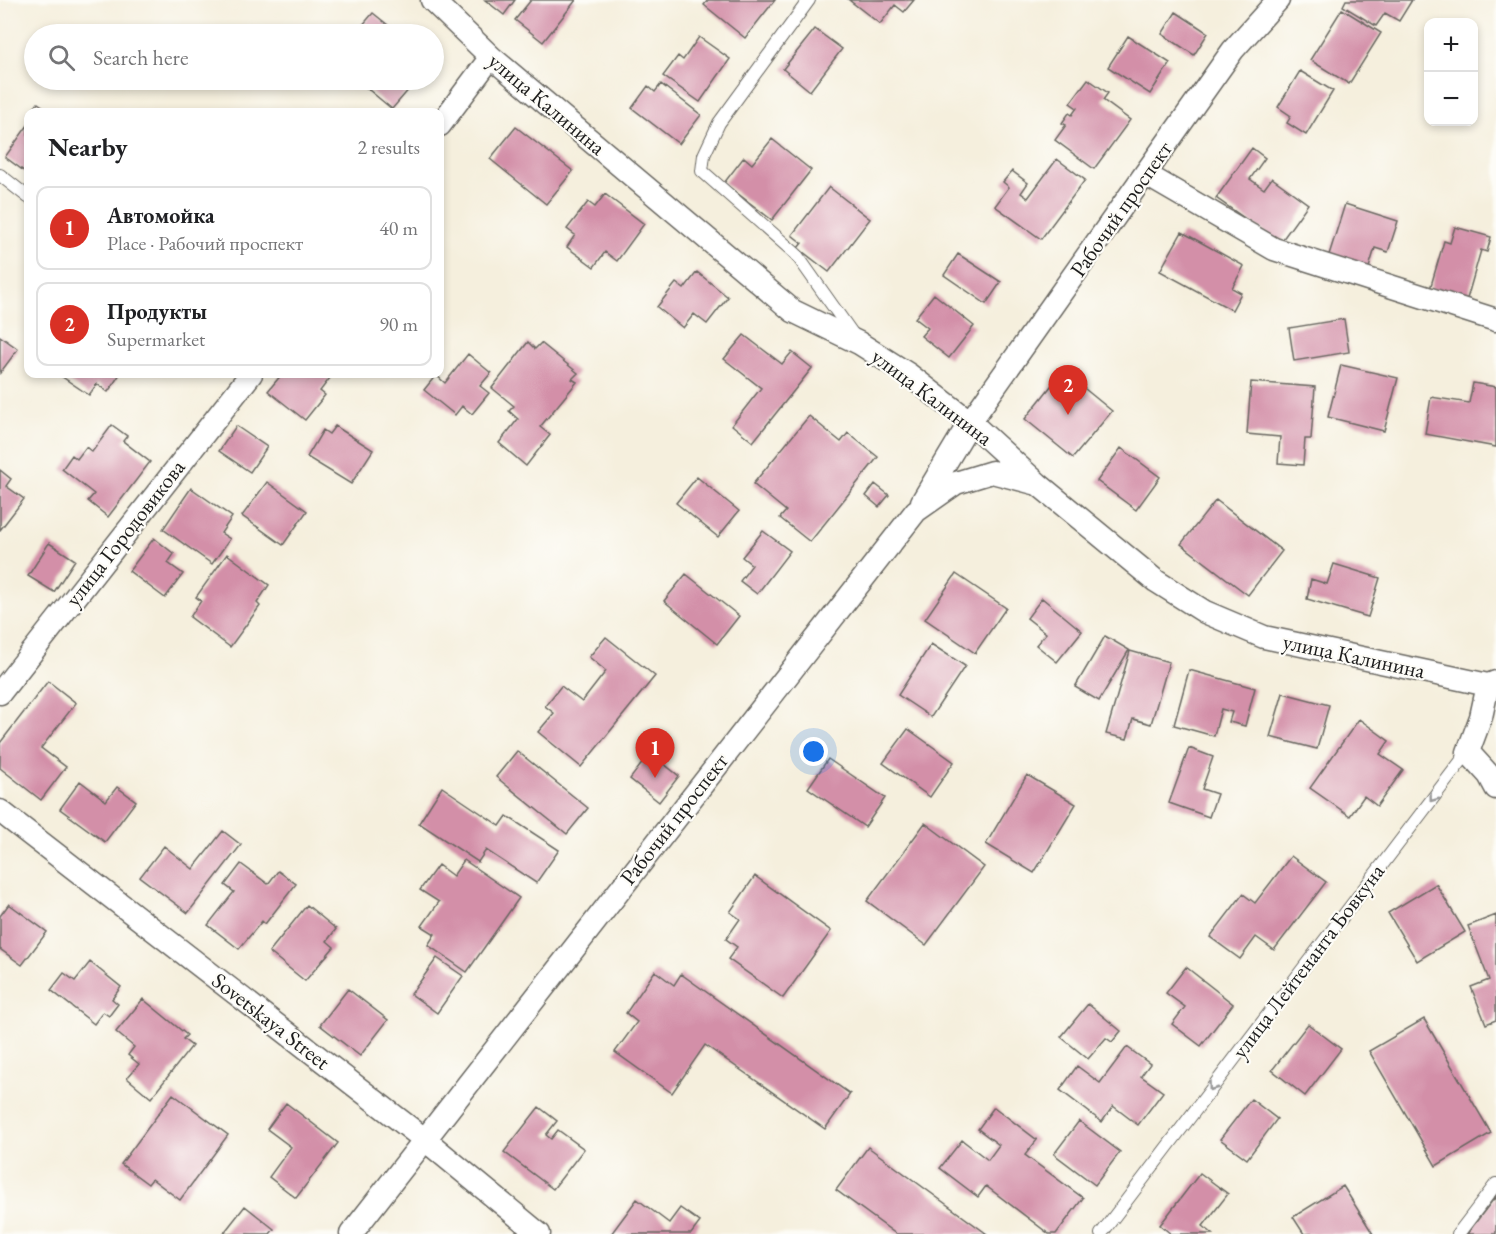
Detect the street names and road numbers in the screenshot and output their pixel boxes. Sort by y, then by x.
street label: улица Калинина [482,46,612,162]
street label: Рабочий проспект [1063,135,1179,283]
street label: улица Калинина [866,342,999,452]
street label: улица Городовикова [59,453,192,612]
street label: улица Калинина [1280,627,1428,685]
street label: Рабочий проспект [613,747,735,891]
street label: улица Лейтенанта Бовкуна [1225,858,1391,1064]
street label: Sovetskaya Street [206,966,336,1076]

